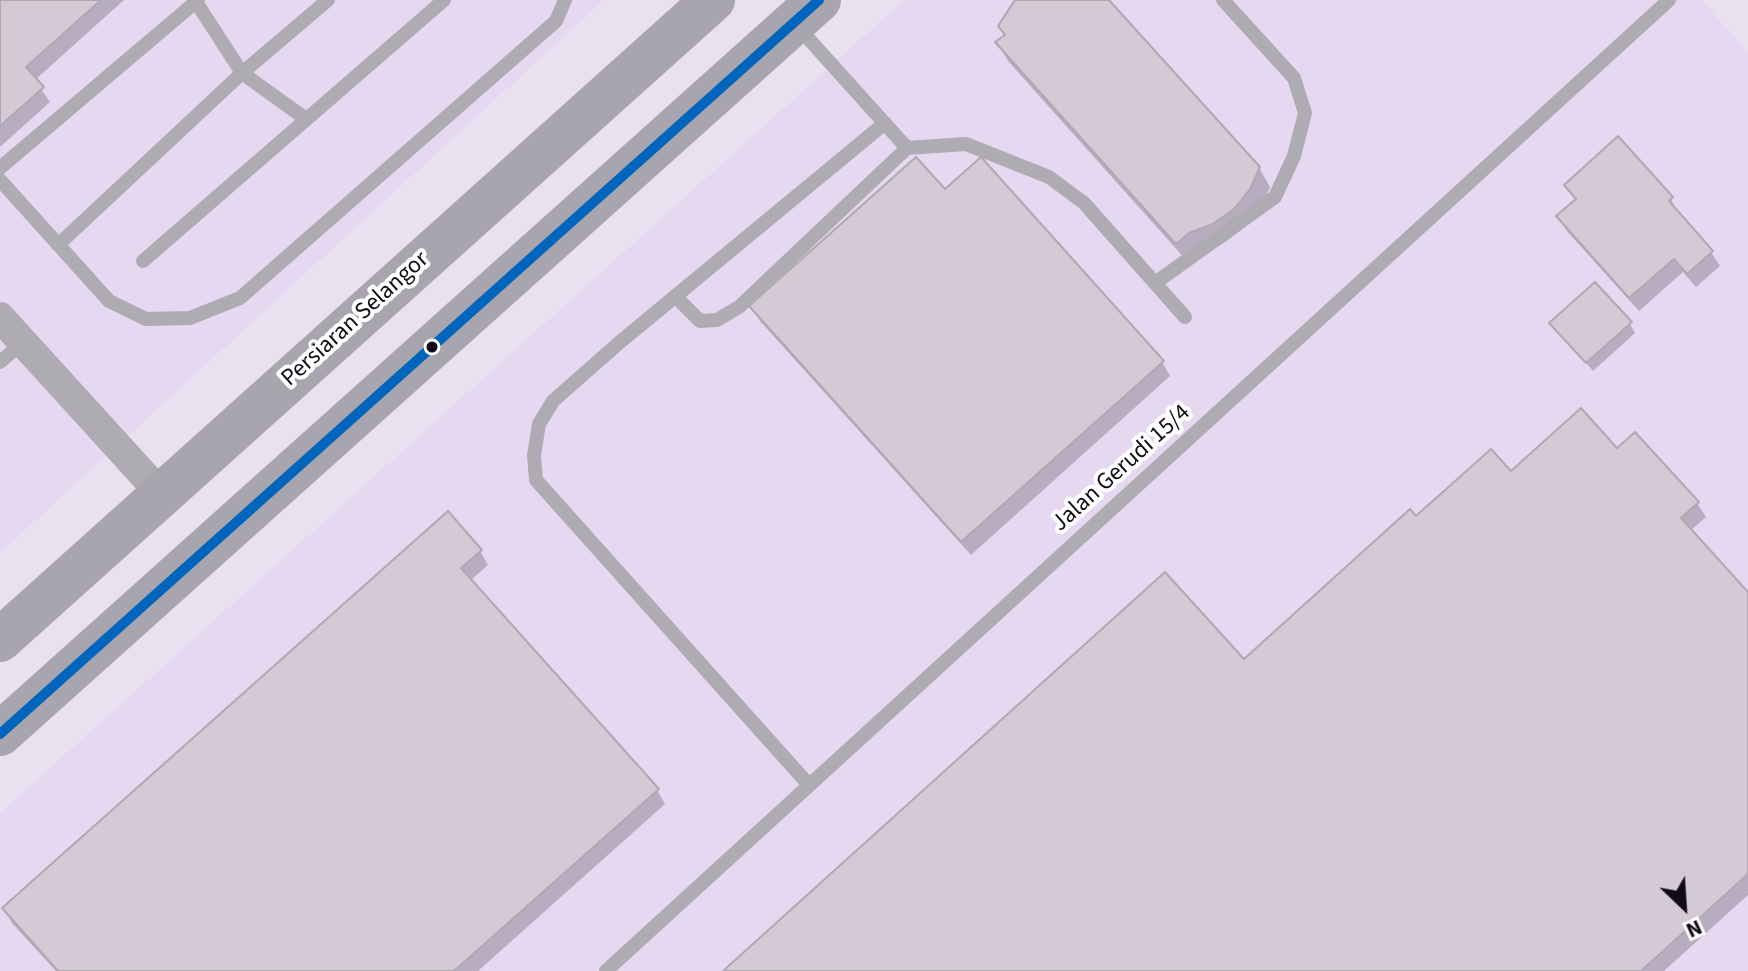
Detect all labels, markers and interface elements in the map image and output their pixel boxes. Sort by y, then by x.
street label: Persiaran Selangor [276,246,436,394]
unlabelled marker [424,339,440,355]
street label: Jalan Gerudi 15/4 [1047,399,1197,539]
north arrow [1644,867,1724,947]
text: N [1681,911,1708,946]

